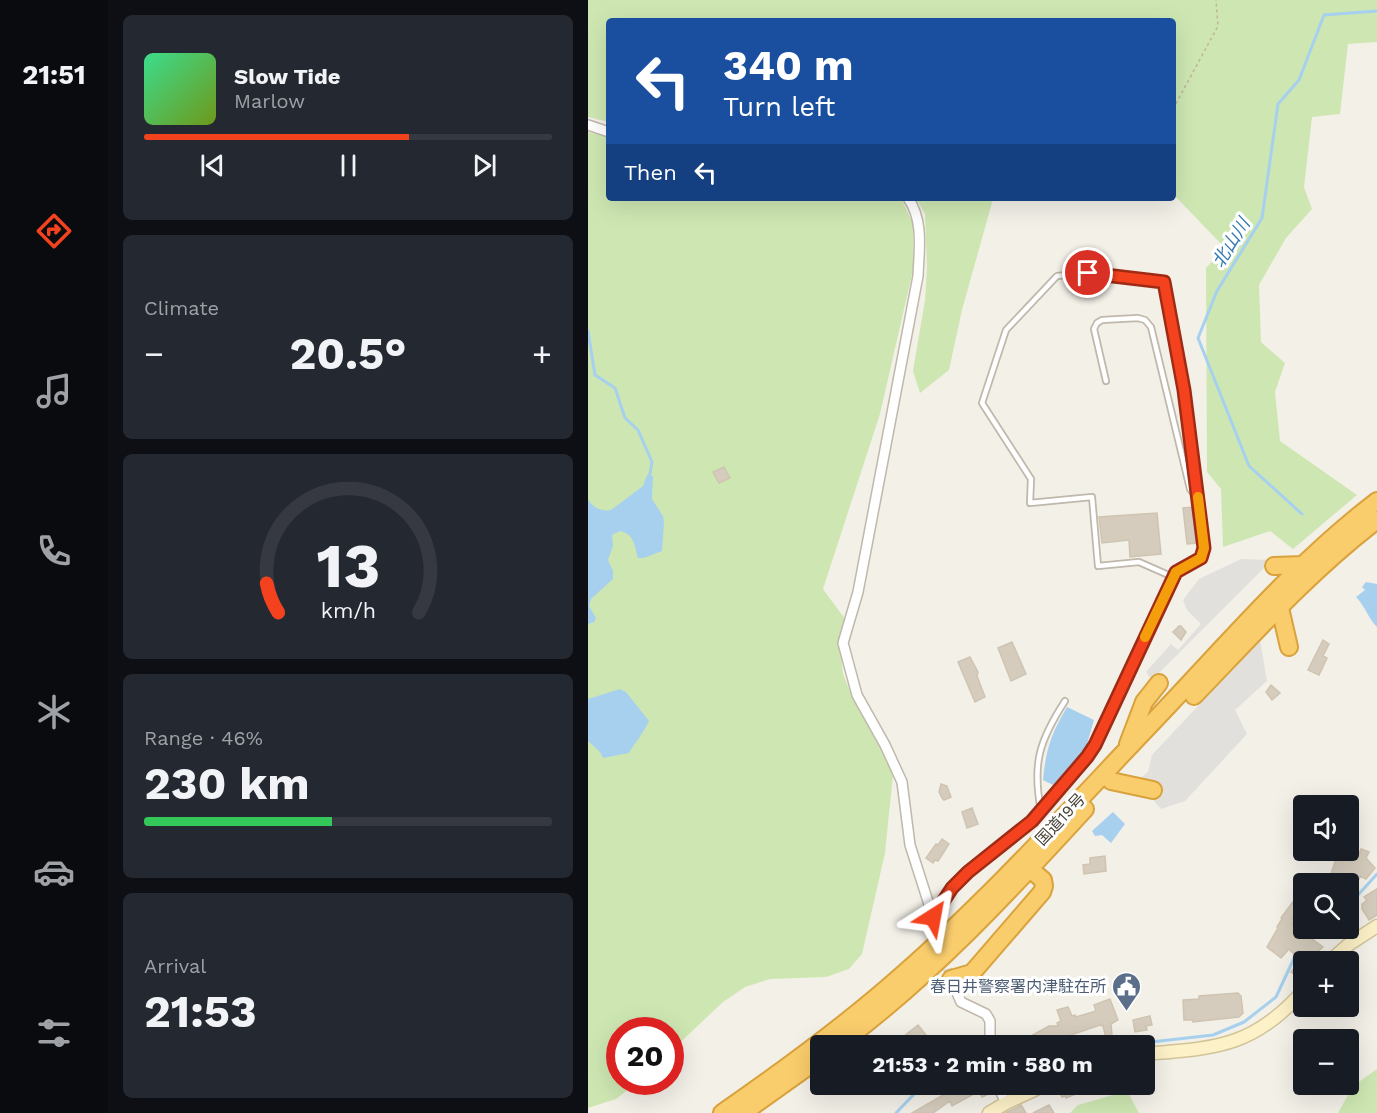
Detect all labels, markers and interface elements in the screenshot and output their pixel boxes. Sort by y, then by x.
text: 340 m [723,41,854,90]
icon: left [624,42,702,120]
text: 21:51 [22,59,86,91]
text: Slow Tide [234,64,341,89]
text: Marlow [234,89,305,113]
text: Turn left [723,91,835,123]
icon: previous [196,149,229,182]
icon: pause [332,149,365,182]
icon: next [468,149,501,182]
icon: left [689,156,722,189]
text: Then [624,160,677,185]
icon: directions [33,210,75,252]
water label: 北山川 [1207,213,1255,271]
pin [1062,247,1113,298]
icon: arrive [1071,256,1104,289]
text: Climate [144,296,219,320]
text: 20.5° [290,327,406,380]
text: − [144,334,164,373]
text: + [532,334,552,373]
icon: music [33,370,75,412]
icon: phone [33,530,75,572]
text: 13 [316,530,380,603]
text: km/h [320,599,376,624]
icon: climate [33,691,75,733]
text: Range · 46% [144,726,263,750]
text: 230 km [144,757,310,810]
street label: 国道19号 [1032,789,1089,849]
map controls [1293,795,1359,1095]
button: sound [1293,795,1359,861]
icon: car [33,851,75,893]
button: search [1293,873,1359,939]
position arrow [901,885,965,949]
button: + [1293,951,1359,1017]
text: Arrival [144,954,206,978]
public building icon: 春日井警察署内津駐在所 [1111,970,1143,1012]
place label: 春日井警察署内津駐在所 [930,977,1106,996]
text: 21:53 [144,985,257,1038]
icon: filters [33,1012,75,1054]
speed limit sign: 20 [606,1017,684,1095]
button: − [1293,1029,1359,1095]
text: 21:53 · 2 min · 580 m [872,1052,1093,1077]

